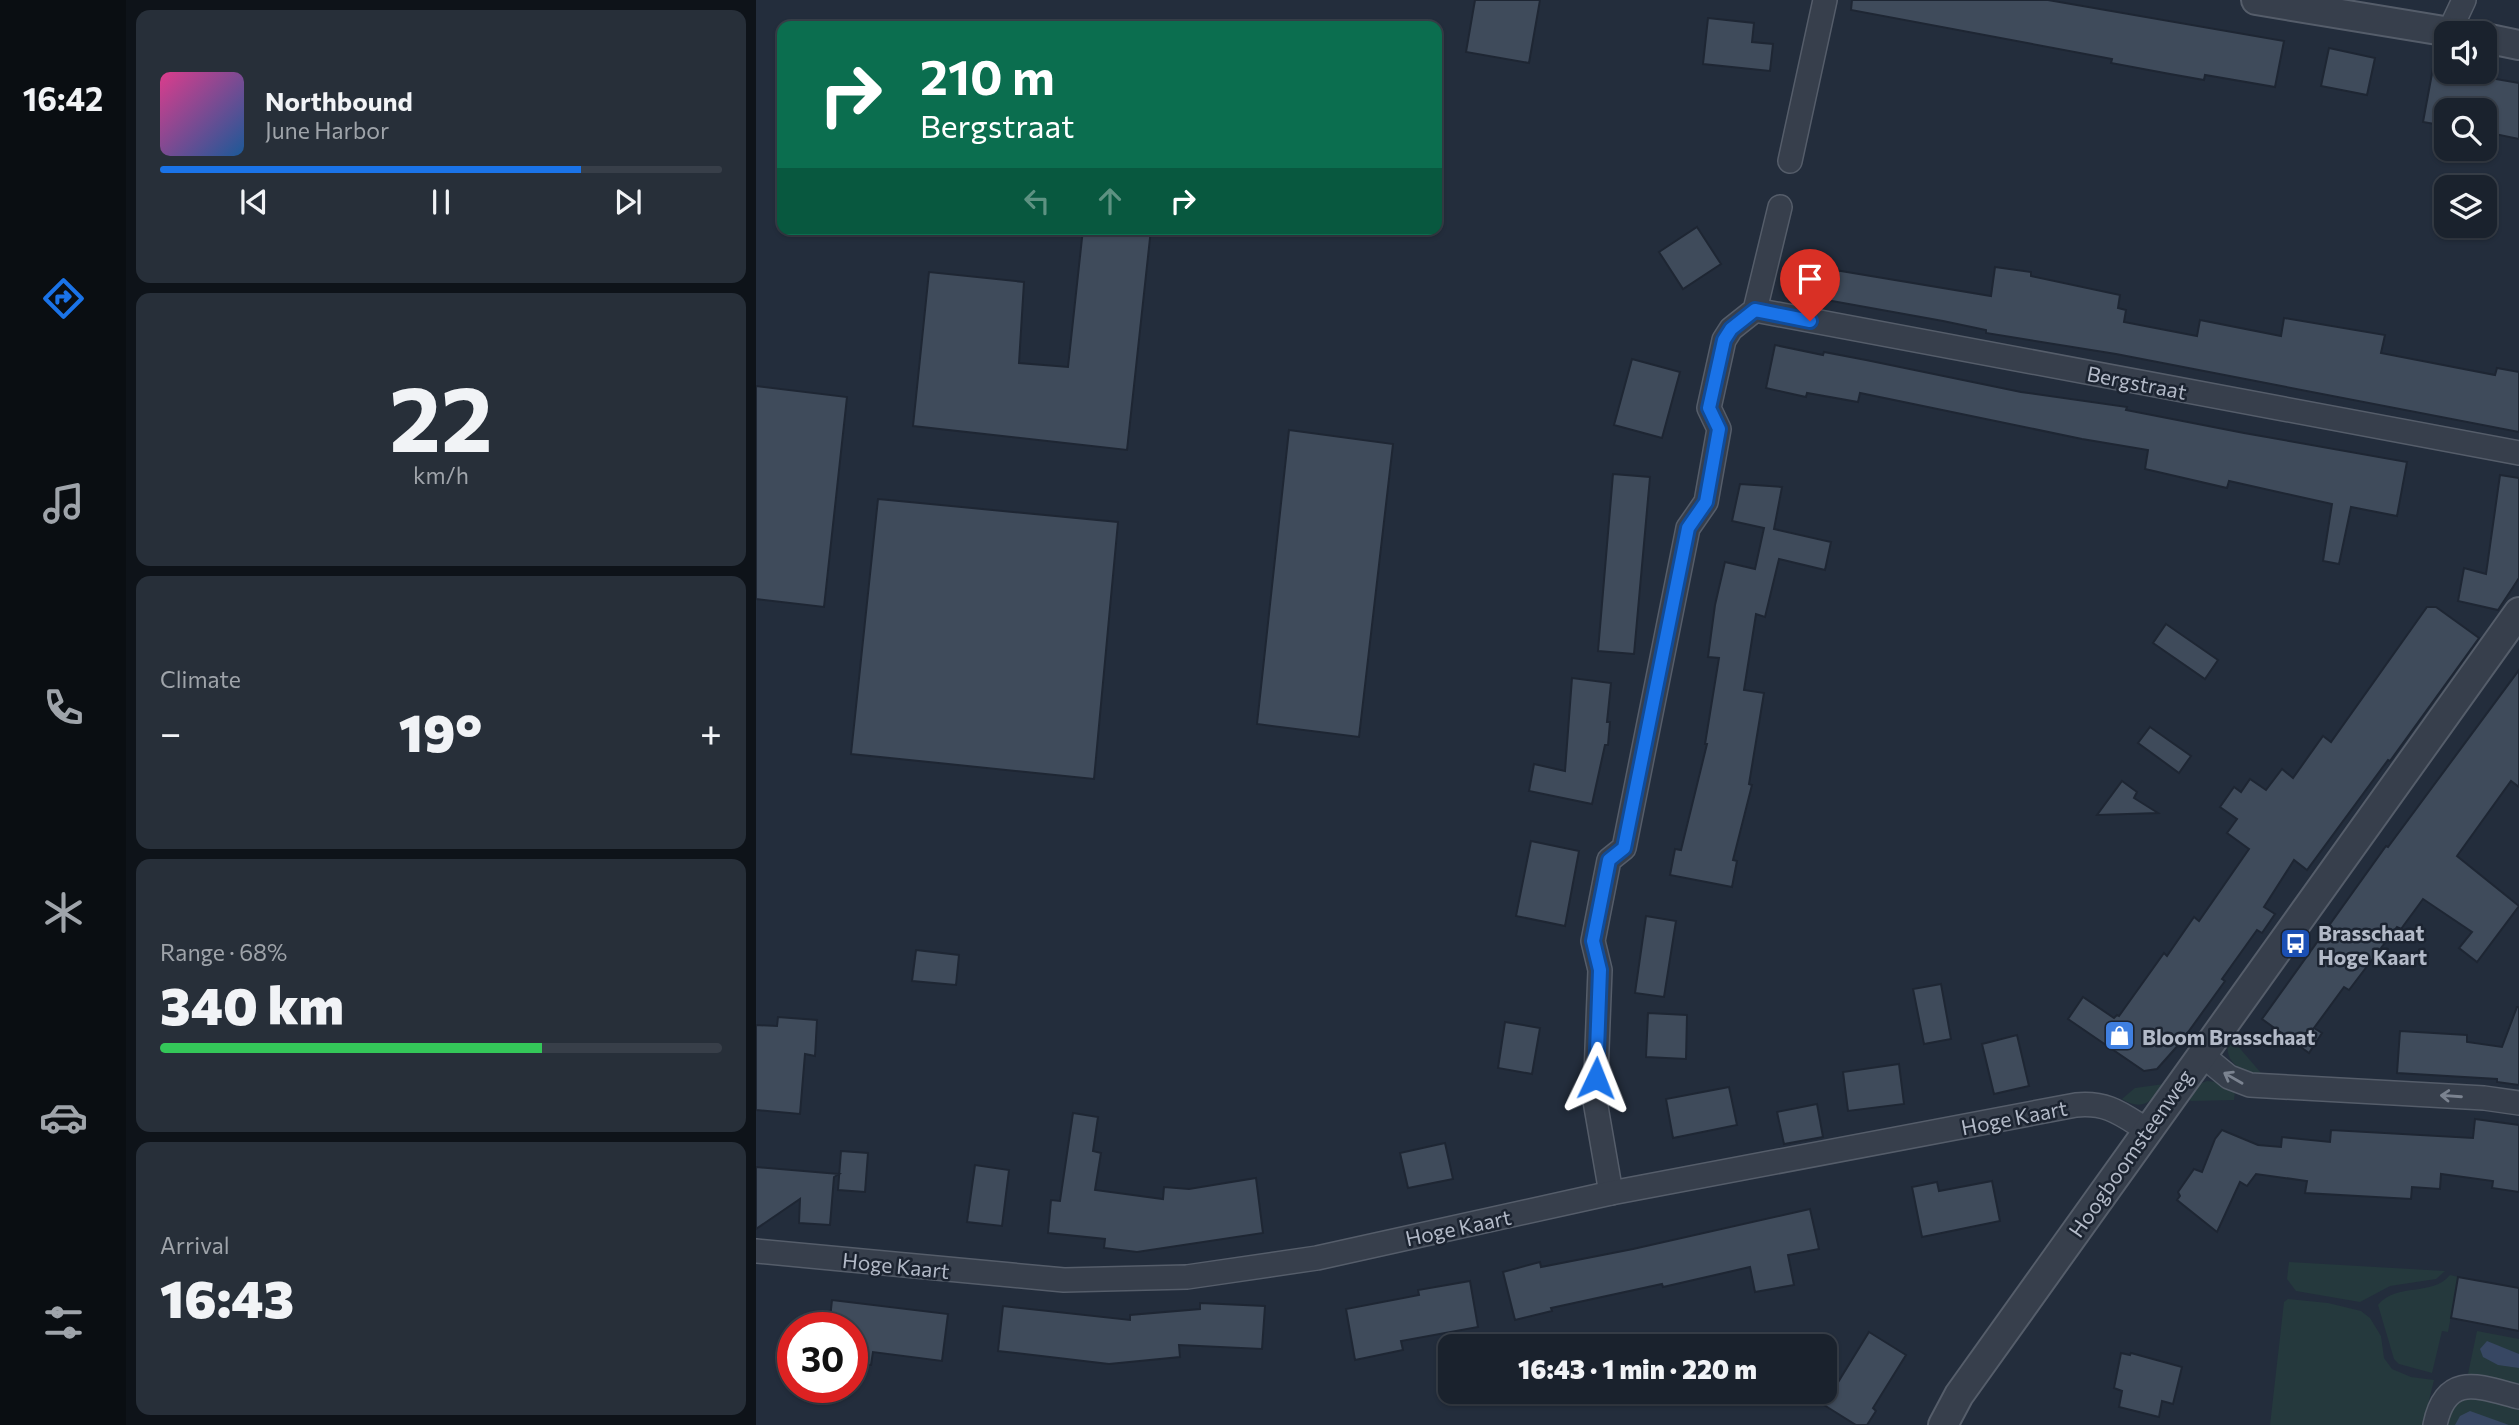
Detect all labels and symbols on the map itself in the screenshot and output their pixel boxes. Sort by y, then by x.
pin [1780,249,1840,321]
street label: Bergstraat [2085,360,2189,404]
place label: Brasschaat Hoge Kaart [2318,920,2427,969]
bus stop icon: Brasschaat Hoge Kaart [2278,927,2312,961]
shop icon: Bloom Brasschaat [2102,1019,2136,1053]
place label: Bloom Brasschaat [2142,1024,2315,1049]
position arrow [1559,1041,1633,1115]
street label: Hoogboomsteenweg [2063,1064,2197,1242]
one-way arrow [2224,1071,2244,1085]
one-way arrow [2440,1089,2463,1102]
street label: Hoge Kaart [1959,1094,2069,1140]
street label: Hoge Kaart [1403,1204,1513,1250]
street label: Hoge Kaart [841,1247,951,1283]
speed limit sign: 30 [777,1312,868,1403]

